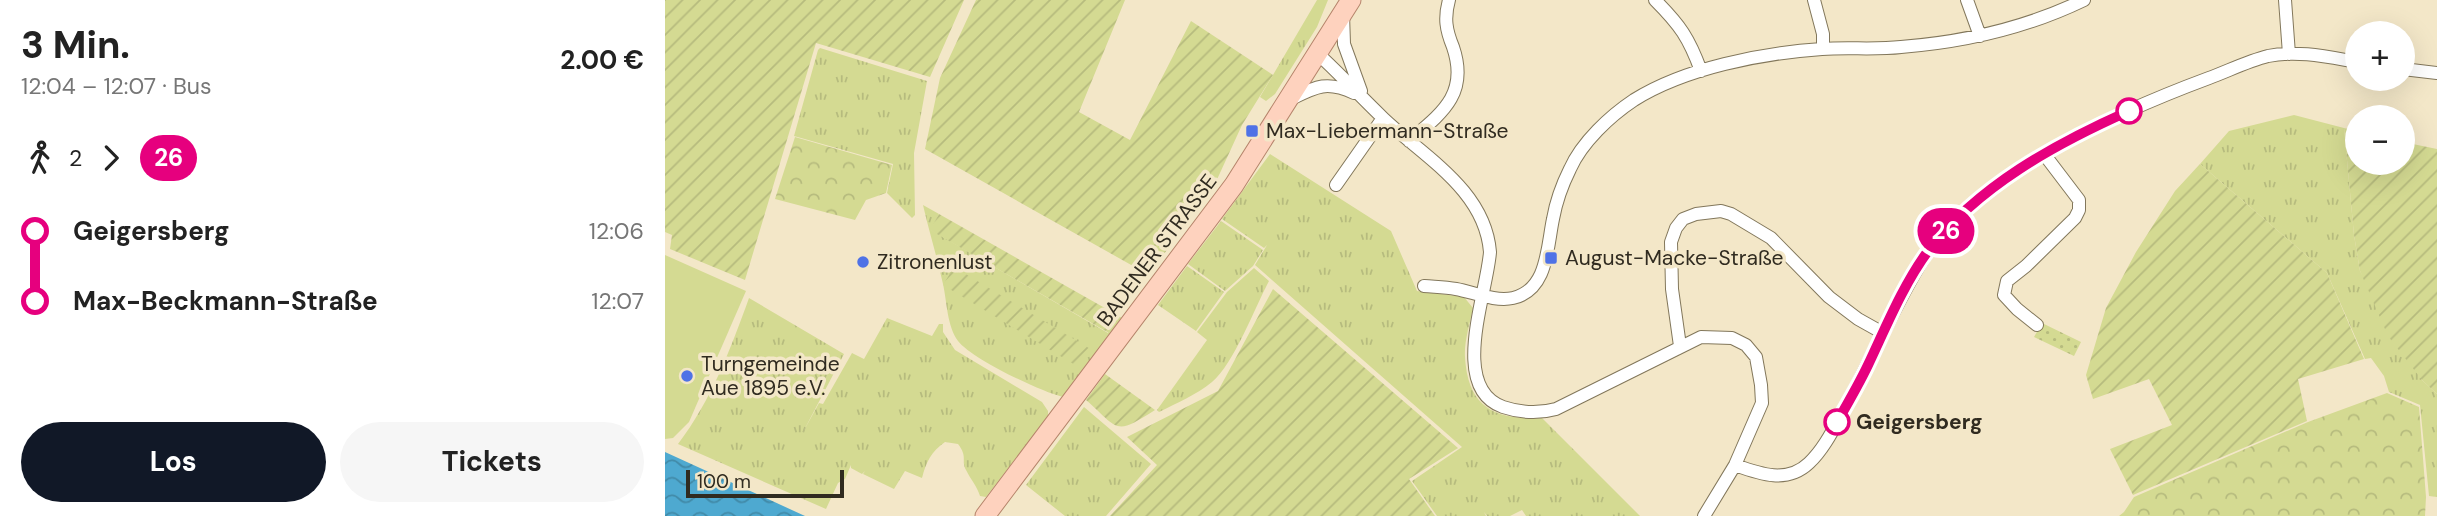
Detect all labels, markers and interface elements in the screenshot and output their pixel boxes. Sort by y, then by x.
text: 3 Min. [21,20,130,70]
map controls [2345,21,2415,175]
button: + [2345,21,2415,91]
text: 2.00 € [560,43,644,77]
text: 12:04 – 12:07 · Bus [21,71,212,101]
unlabelled marker [2116,98,2142,124]
button: − [2345,105,2415,175]
place label: Max-Liebermann-Straße [1266,117,1509,145]
marker: Max-Liebermann-Straße [1244,123,1260,139]
icon: walk [21,139,59,177]
icon: forward [92,139,130,177]
text: 26 [154,142,183,173]
text: 2 [69,143,82,173]
street label: BADENER STRASSE [1091,168,1223,332]
line badge: 26 [1915,208,1977,254]
text: Geigersberg [73,214,230,248]
text: 26 [1931,215,1961,246]
text: 12:06 [589,216,644,246]
place label: August-Macke-Straße [1565,244,1784,272]
place label: Zitronenlust [877,248,993,276]
marker: August-Macke-Straße [1543,250,1559,266]
marker: Zitronenlust [855,254,871,270]
text: Max-Beckmann-Straße [73,284,378,318]
text: 12:07 [591,286,644,316]
place label: Turngemeinde Aue 1895 e.V. [701,350,840,402]
marker: Turngemeinde Aue 1895 e.V. [679,368,695,384]
place label: Geigersberg [1856,408,1982,436]
marker: Geigersberg [1824,409,1850,435]
button: Los [21,422,326,502]
button: Tickets [340,422,644,502]
scale bar [686,467,843,499]
text: 100 m [697,469,751,494]

